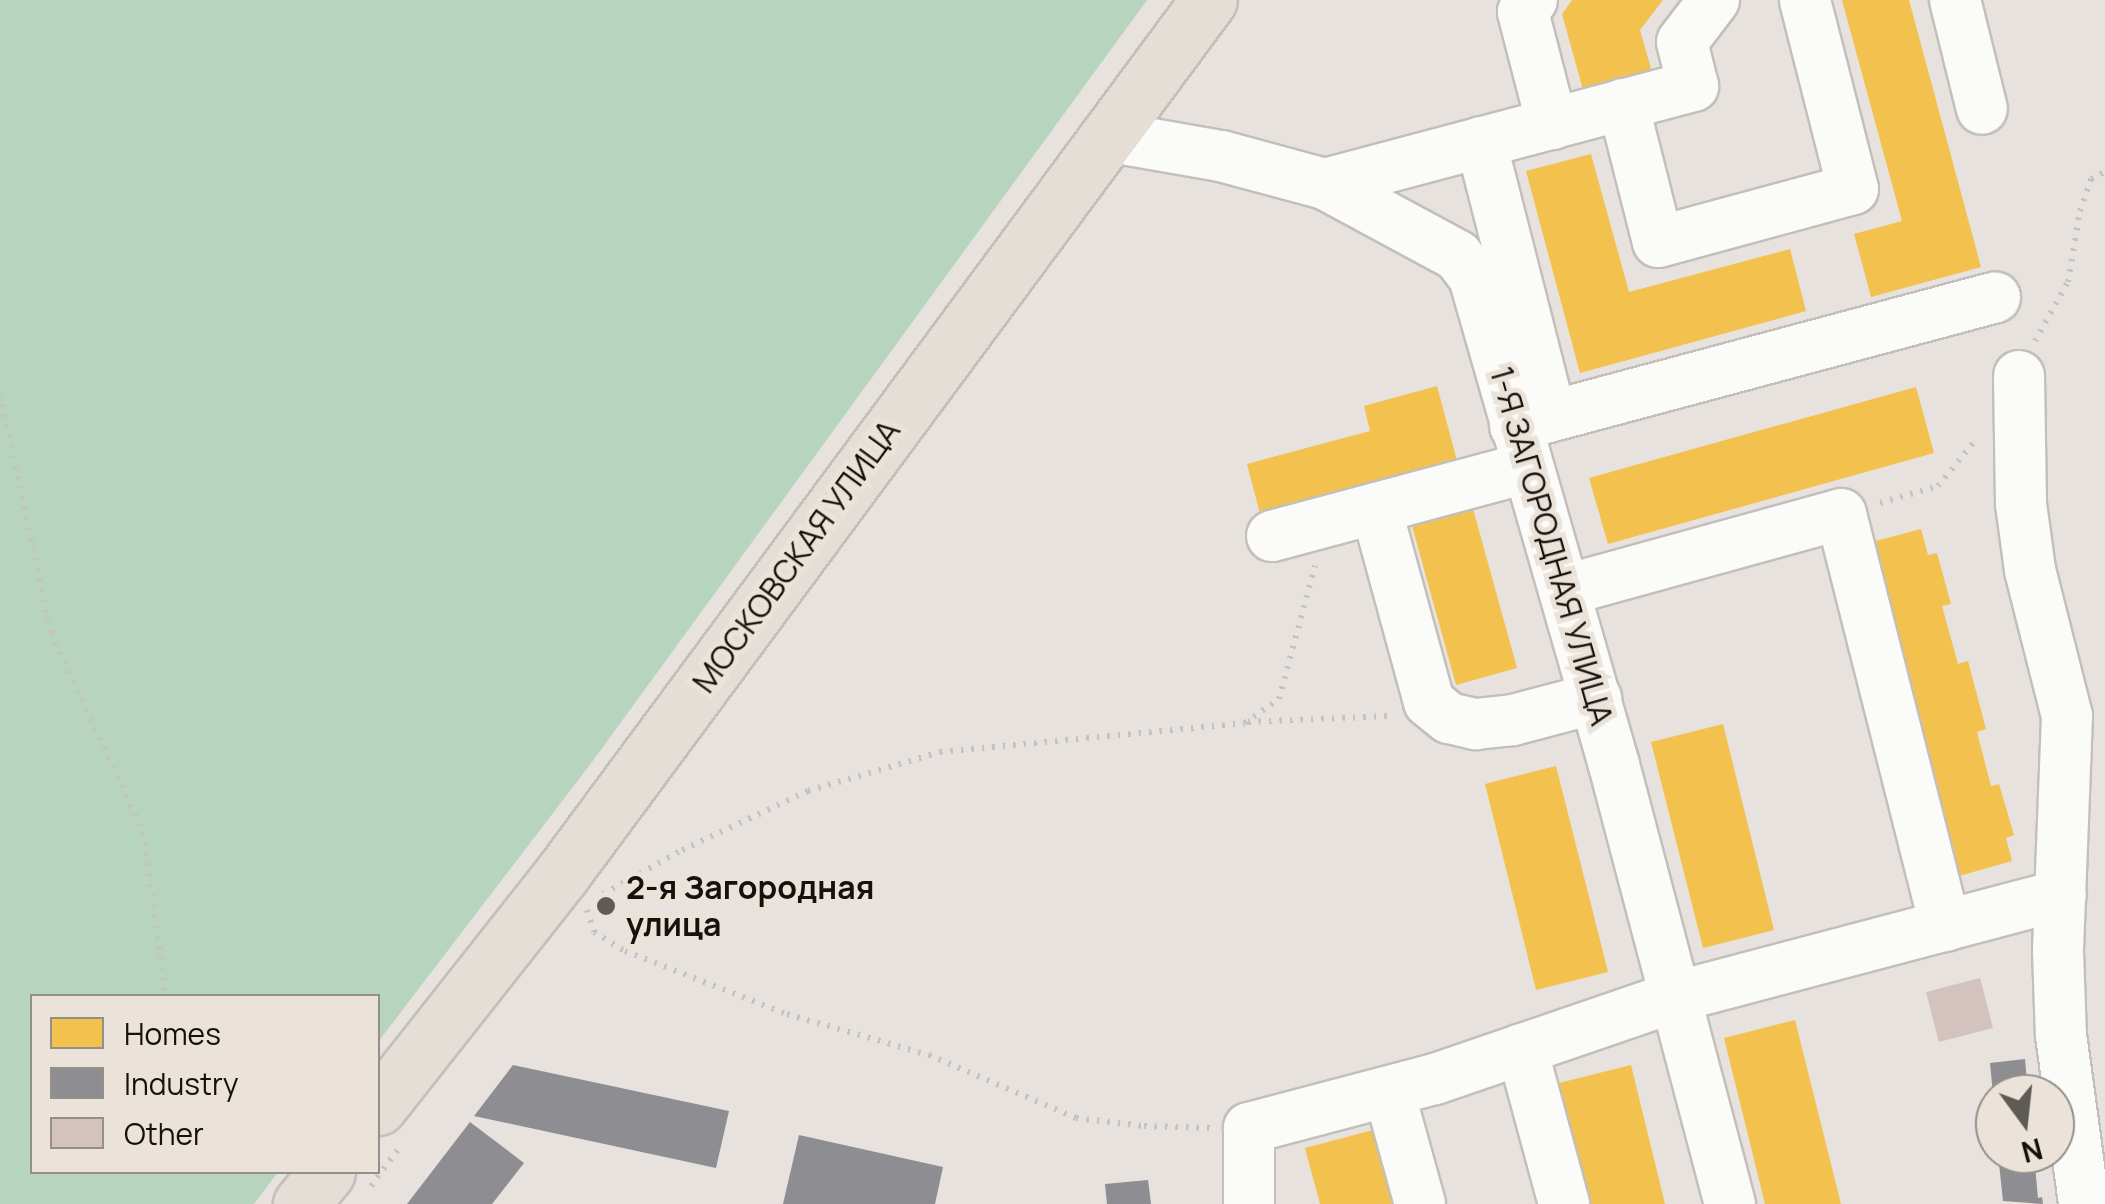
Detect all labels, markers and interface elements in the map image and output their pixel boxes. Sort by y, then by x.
street label: 1-Я ЗАГОРОДНАЯ УЛИЦА [1482,362,1622,730]
street label: МОСКОВСКАЯ УЛИЦА [684,412,908,700]
place label: 2-я Загородная улица [626,869,874,944]
marker: 2-я Загородная улица [595,895,617,917]
legend [30,994,380,1174]
text: Homes [124,1013,221,1054]
text: Industry [124,1063,239,1104]
north arrow [1975,1074,2075,1174]
text: Other [124,1113,204,1154]
text: N [2018,1130,2047,1172]

